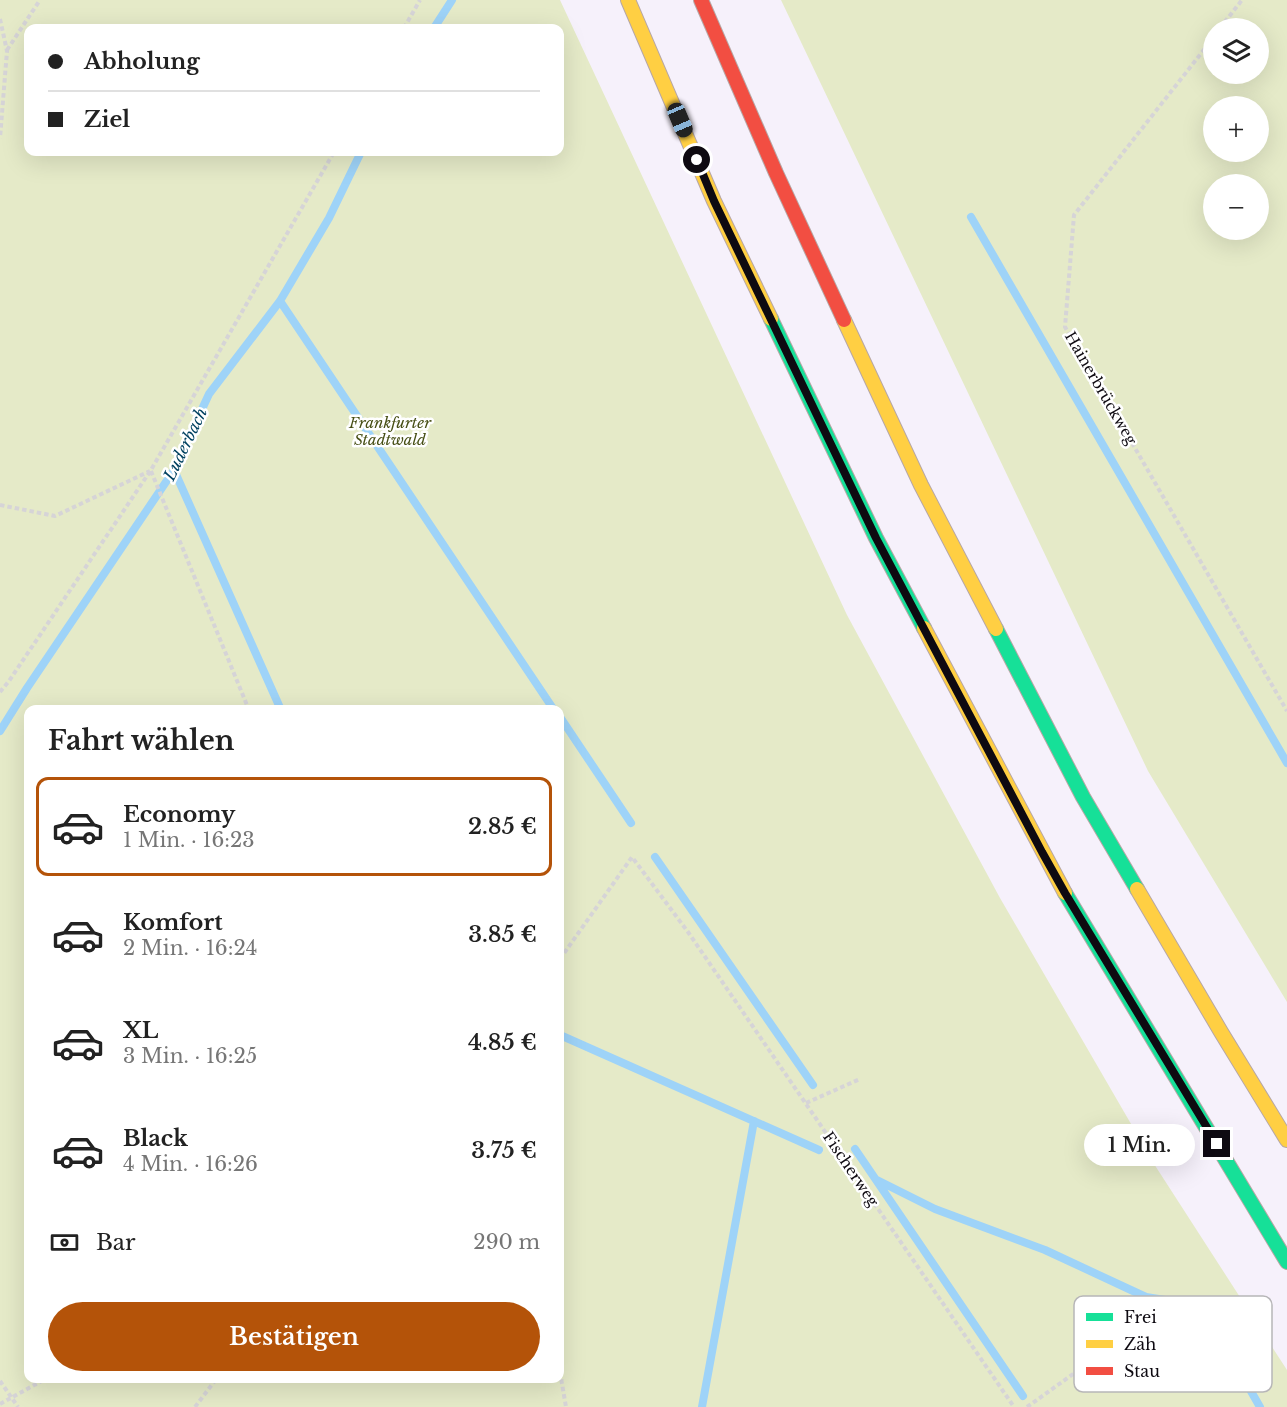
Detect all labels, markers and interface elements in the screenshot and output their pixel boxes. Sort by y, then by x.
map controls [1203,18,1269,240]
button: layers [1203,18,1269,84]
text: Abholung [84,48,200,75]
button: + [1203,96,1269,162]
car [665,100,695,140]
text: Ziel [84,106,130,133]
route start [683,146,710,173]
button: − [1203,174,1269,240]
street label: Hainerbrückweg [1061,328,1142,449]
water label: Luderbach [158,404,211,485]
park label: Frankfurter Stadtwald [348,413,432,449]
text: Fahrt wählen [48,724,234,757]
icon: car [51,800,105,854]
text: Economy [123,801,235,828]
text: 2.85 € [468,813,537,840]
text: 1 Min. · 16:23 [123,828,255,852]
icon: car [51,908,105,962]
text: Komfort [123,909,223,936]
text: 3.85 € [468,921,537,948]
text: 2 Min. · 16:24 [123,936,257,960]
icon: car [51,1016,105,1070]
text: XL [123,1017,158,1044]
text: 4.85 € [468,1029,537,1056]
text: 3 Min. · 16:25 [123,1044,257,1068]
callout: 1 Min. [1085,1123,1196,1165]
icon: car [51,1124,105,1178]
text: Black [123,1125,188,1152]
street label: Fischerweg [819,1128,884,1211]
route end [1203,1130,1230,1157]
text: 1 Min. [1108,1133,1171,1157]
text: 3.75 € [471,1137,537,1164]
text: 4 Min. · 16:26 [123,1152,258,1176]
icon: cash [48,1226,81,1259]
text: Bar [96,1229,136,1256]
text: 290 m [473,1230,540,1254]
legend [1074,1296,1272,1392]
button: Bestätigen [48,1302,540,1371]
text: Frei [1124,1307,1157,1327]
text: Zäh [1124,1334,1156,1354]
text: Stau [1124,1361,1160,1381]

